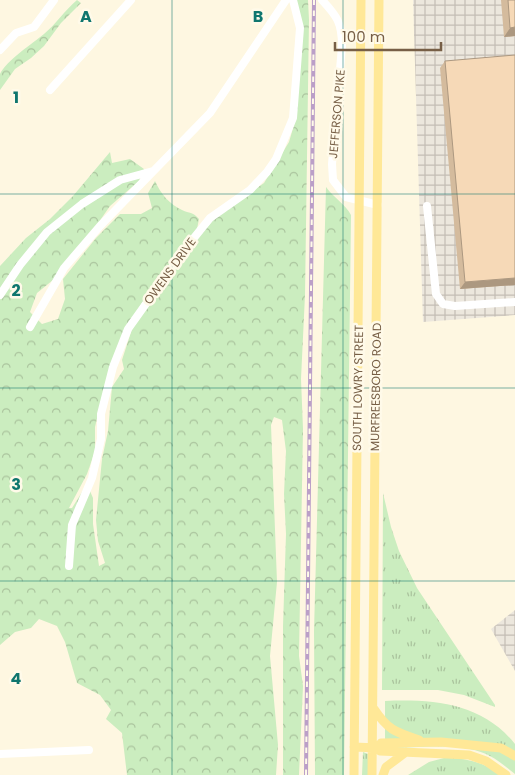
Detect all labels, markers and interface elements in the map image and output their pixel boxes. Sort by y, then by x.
text: A [80,5,92,28]
text: B [253,5,263,28]
scale bar [335,20,441,52]
text: 100 m [342,26,385,47]
street label: JEFFERSON PIKE [324,69,349,159]
text: 1 [13,86,19,109]
street label: OWENS DRIVE [140,234,200,308]
text: 2 [11,279,21,302]
street label: MURFREESBORO ROAD [366,323,385,451]
street label: SOUTH LOWRY STREET [348,324,367,451]
text: 3 [11,473,21,496]
text: 4 [11,667,22,690]

